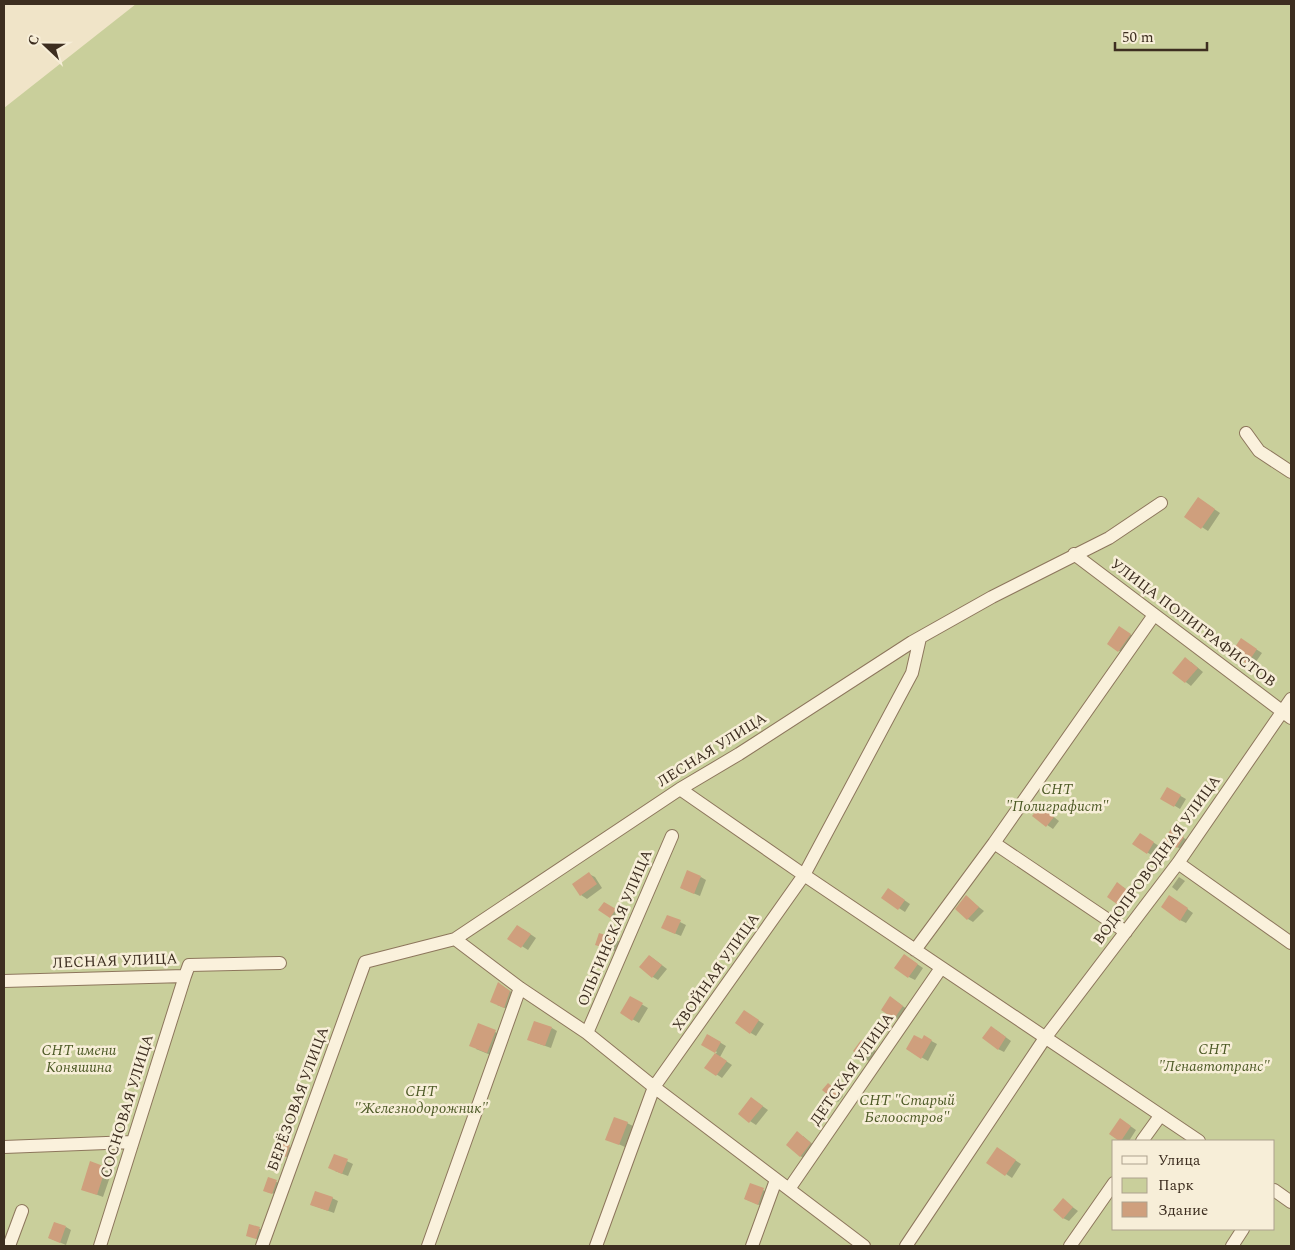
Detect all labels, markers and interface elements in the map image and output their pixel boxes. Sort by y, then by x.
north arrow [20,20,70,70]
scale bar [1115,20,1208,52]
text: 50 m [1122,26,1154,49]
text: С [22,32,45,49]
street label: УЛИЦА ПОЛИГРАФИСТОВ [1105,553,1281,693]
street label: ЛЕСНАЯ УЛИЦА [653,707,771,793]
street label: ВОДОПРОВОДНАЯ УЛИЦА [1088,770,1226,950]
park label: СНТ "Полиграфист" [1005,778,1109,818]
street label: ОЛЬГИНСКАЯ УЛИЦА [571,846,659,1010]
street label: ХВОЙНАЯ УЛИЦА [667,908,765,1036]
street label: ЛЕСНАЯ УЛИЦА [52,947,178,975]
street label: ДЕТСКАЯ УЛИЦА [804,1008,900,1130]
street label: БЕРЁЗОВАЯ УЛИЦА [261,1024,335,1174]
street label: СОСНОВАЯ УЛИЦА [94,1031,160,1181]
park label: СНТ "Ленавтотранс" [1158,1038,1270,1078]
park label: СНТ имени Коняшина [42,1039,117,1079]
park label: СНТ "Железнодорожник" [354,1080,488,1120]
park label: СНТ "Старый Белоостров" [859,1089,955,1129]
legend [1112,1140,1275,1230]
text: Улица [1158,1149,1201,1172]
text: Парк [1158,1174,1194,1197]
text: Здание [1158,1199,1208,1222]

